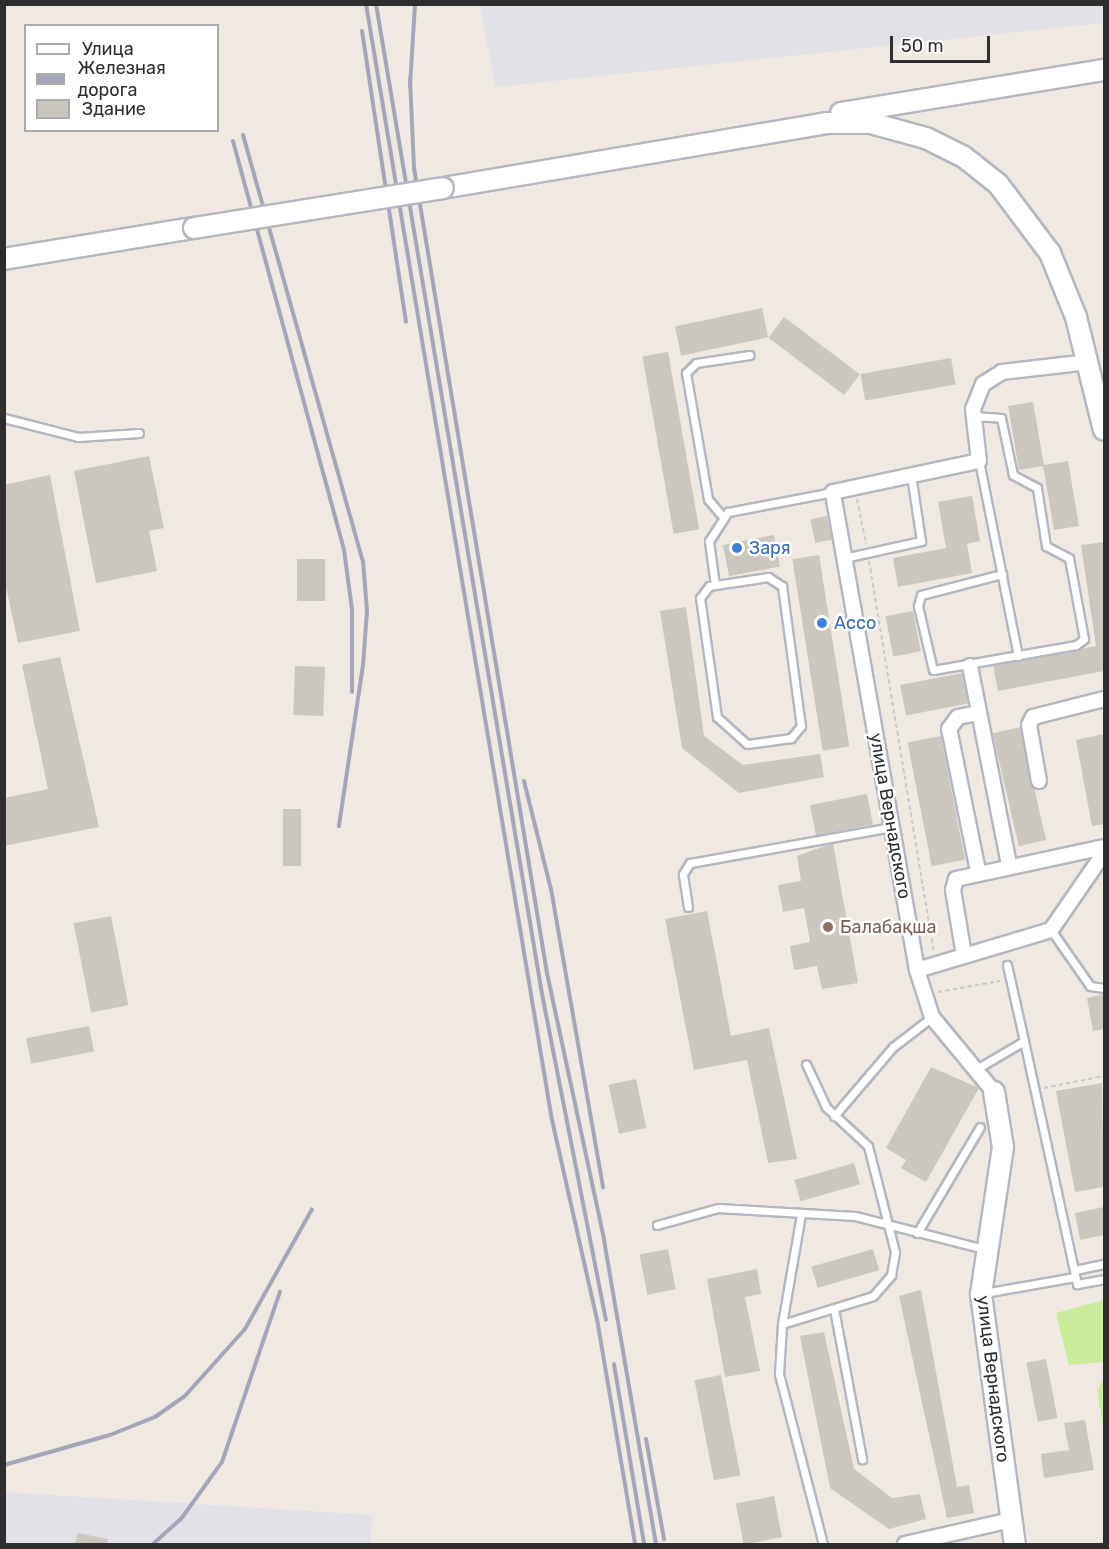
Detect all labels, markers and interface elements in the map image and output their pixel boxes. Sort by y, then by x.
legend [24,24,219,132]
scale bar [893,24,994,62]
text: 50 m [901,35,944,57]
text: Улица [82,38,134,60]
text: Железная дорога [77,57,166,101]
text: Здание [82,98,146,120]
place label: Заря [749,537,791,559]
marker: Заря [730,541,744,555]
place label: Ассо [834,612,876,634]
marker: Ассо [815,616,829,630]
street label: улица Вернадского [865,731,915,901]
place label: Балабақша [840,916,936,938]
marker: Балабақша [821,920,835,934]
street label: улица Вернадского [972,1294,1014,1464]

